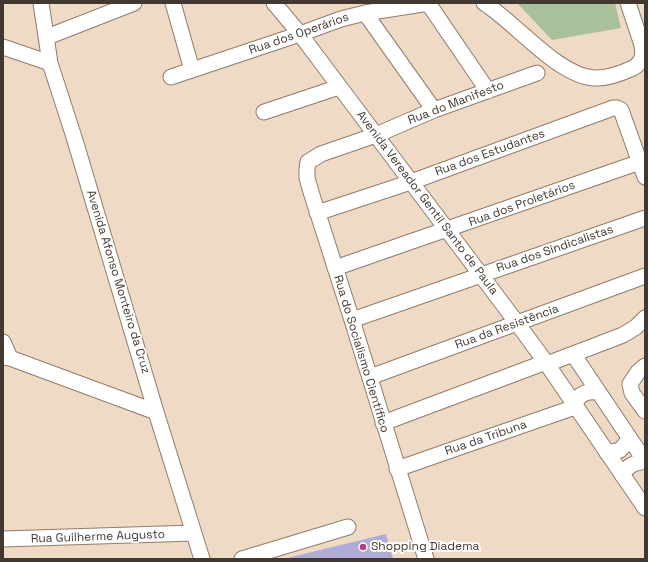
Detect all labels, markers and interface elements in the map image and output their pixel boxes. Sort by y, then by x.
street label: Rua dos Operários [247,10,351,58]
street label: Rua do Manifesto [406,78,506,128]
street label: Avenida Vereador Gentil Santo de Paula [353,108,501,298]
street label: Rua dos Estudantes [433,126,547,180]
street label: Rua dos Proletários [467,178,577,230]
street label: Avenida Afonso Monteiro da Cruz [83,188,153,376]
street label: Rua dos Sindicalistas [495,222,615,276]
street label: Rua do Socialismo Científico [330,274,392,434]
street label: Rua da Resistência [453,302,561,352]
street label: Rua da Tribuna [443,417,529,459]
street label: Rua Guilherme Augusto [31,527,165,547]
place label: Shopping Diadema [371,540,479,554]
marker: Shopping Diadema [358,542,368,552]

